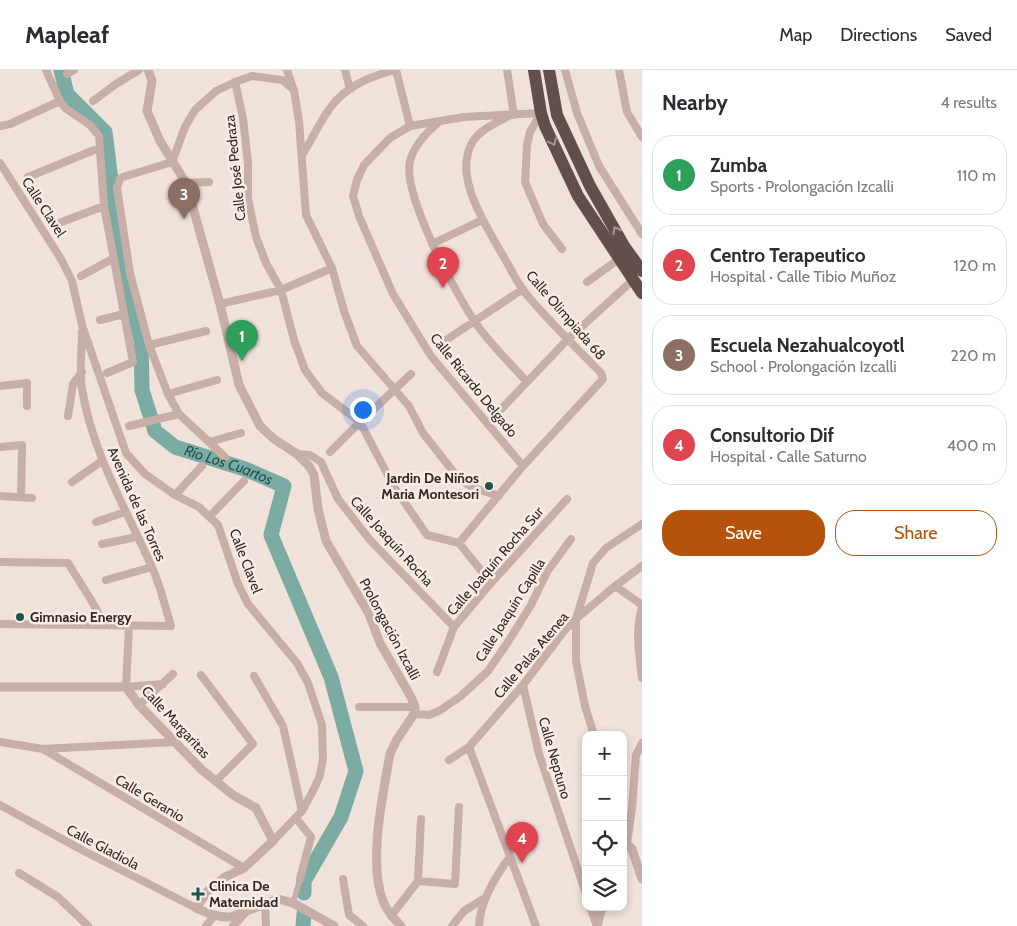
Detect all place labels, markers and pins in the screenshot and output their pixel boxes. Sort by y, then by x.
pin: 3 [168,178,200,219]
pin: 2 [427,247,459,288]
pin: 1 [226,320,258,361]
place label: Jardin De Niños Maria Montesori [381,469,479,503]
marker: Jardin De Niños Maria Montesori [483,480,495,492]
place label: Gimnasio Energy [30,608,132,626]
marker: Gimnasio Energy [14,611,26,623]
pin: 4 [506,822,538,863]
place label: Clinica De Maternidad [209,877,278,911]
marker: Clinica De Maternidad [191,887,205,901]

